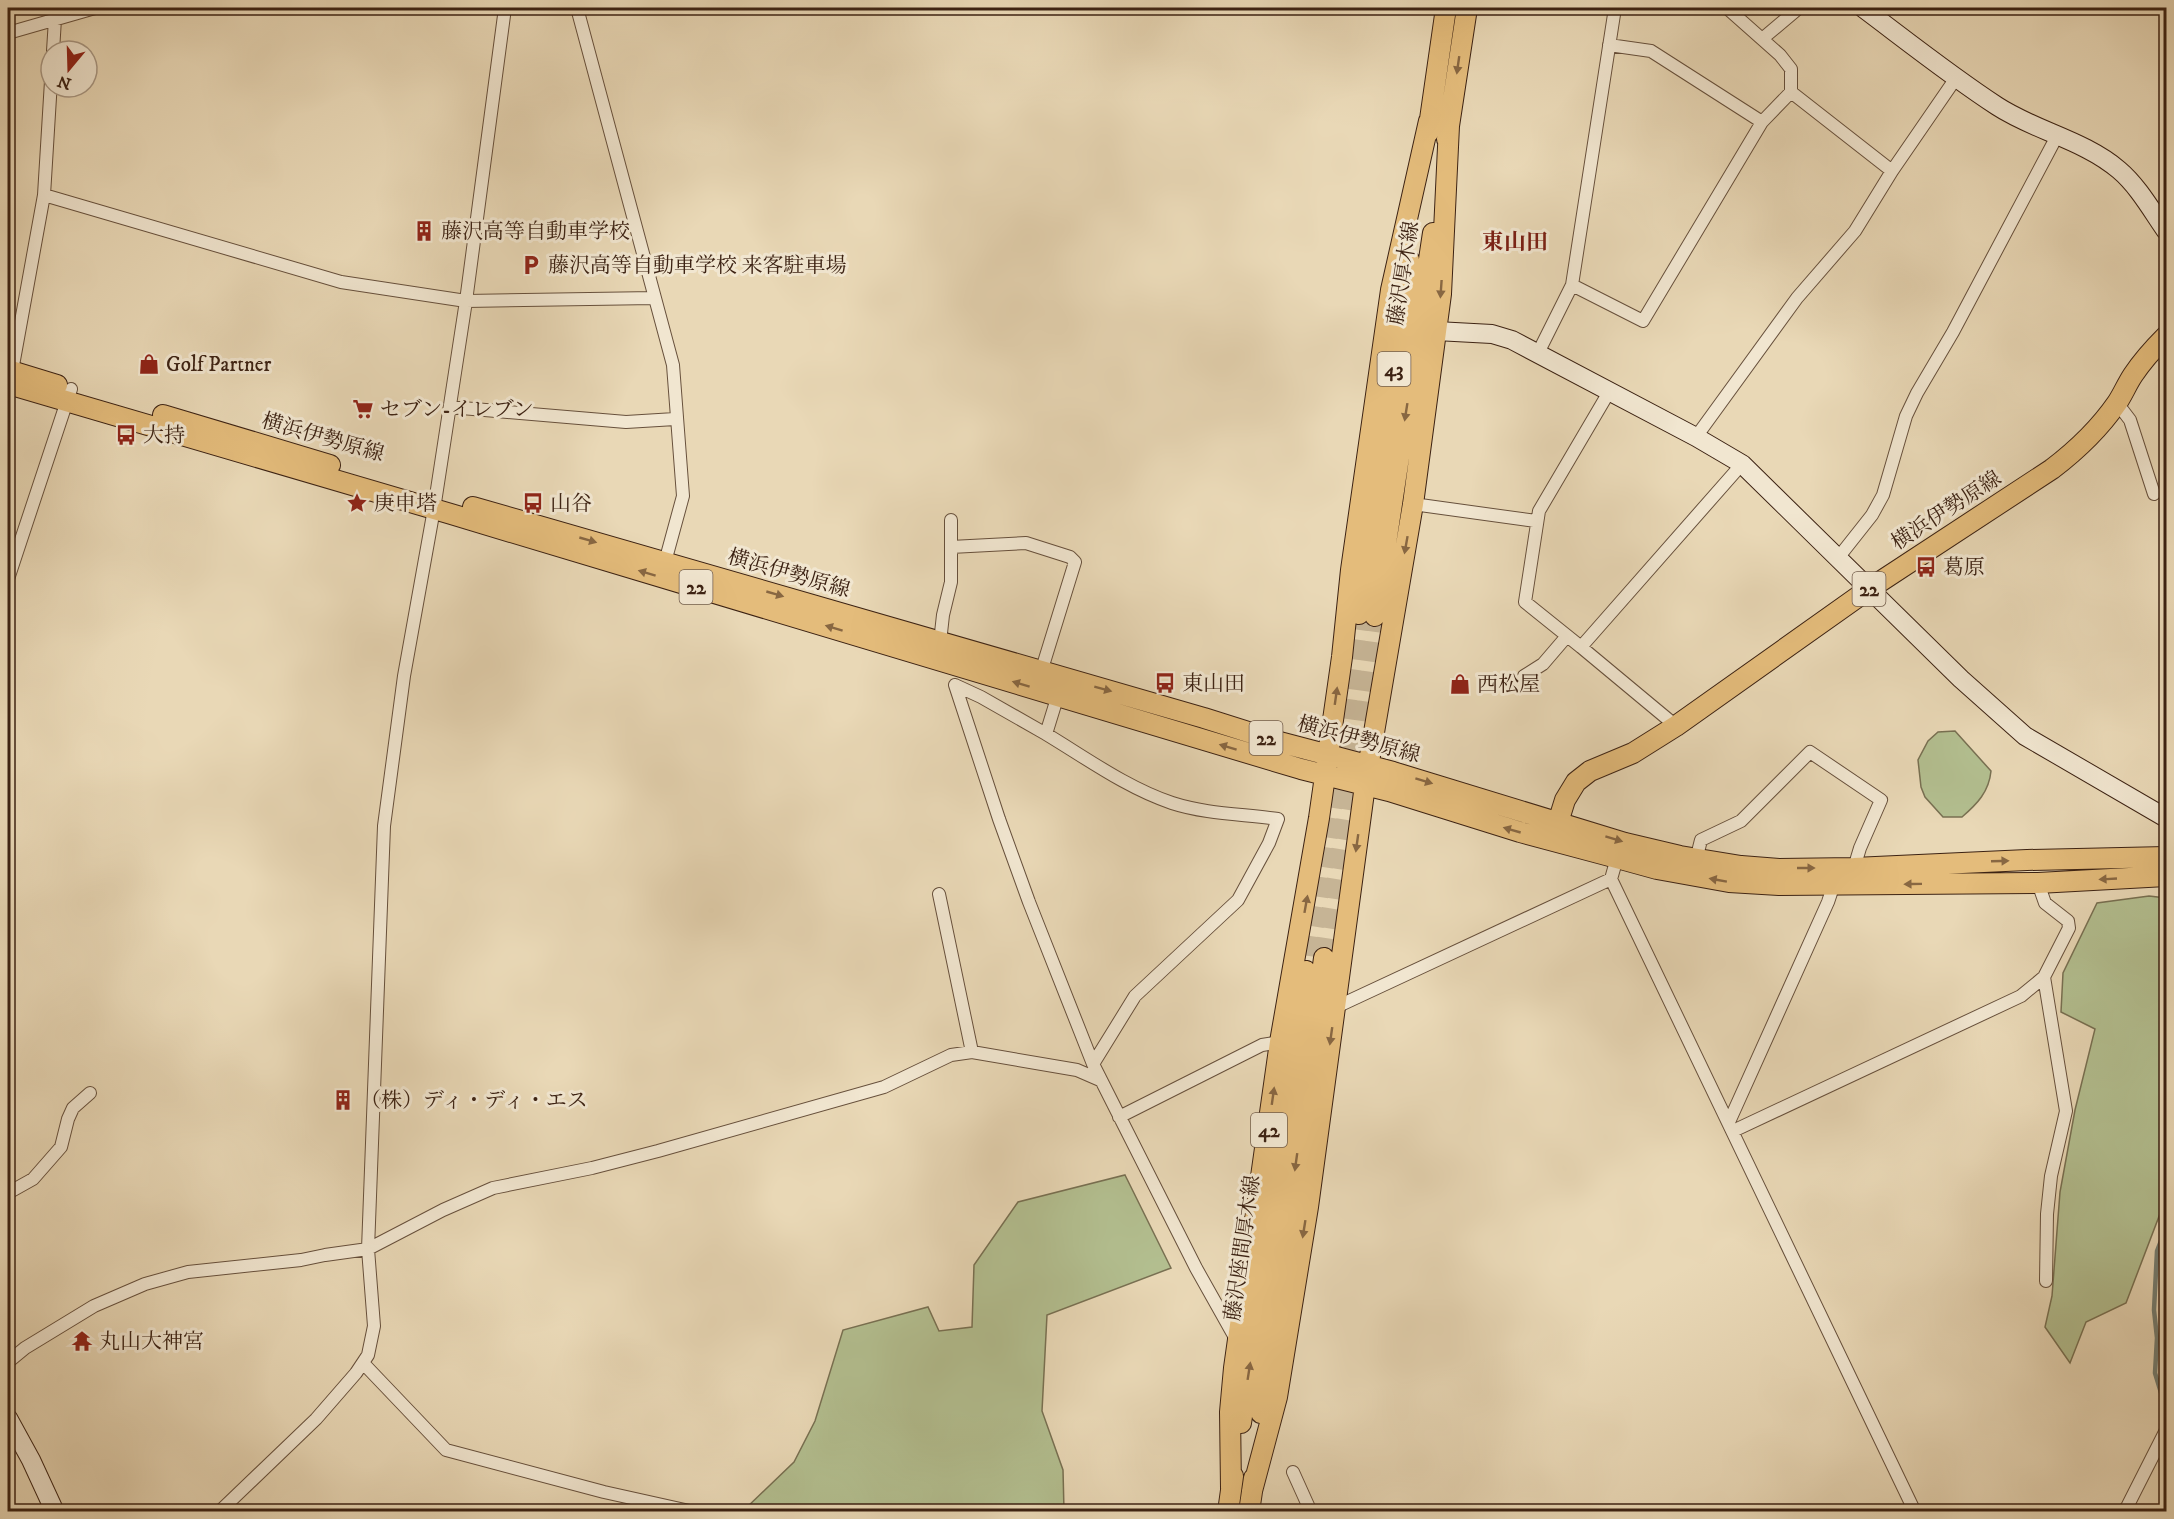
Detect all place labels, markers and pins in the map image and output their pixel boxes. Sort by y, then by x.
building icon: 藤沢高等自動車学校 [412,219,436,243]
place label: 藤沢高等自動車学校 [441,219,630,245]
parking icon: 藤沢高等自動車学校 来客駐車場 [519,253,543,277]
place label: 藤沢高等自動車学校 来客駐車場 [548,253,847,279]
shop icon: Golf Partner [137,352,161,376]
place label: Golf Partner [166,352,272,378]
supermarket icon: セブン-イレブン [351,397,375,421]
place label: セブン-イレブン [380,397,534,423]
bus stop icon: 大持 [114,423,138,447]
place label: 大持 [143,423,185,449]
place icon: 庚申塔 [345,491,369,515]
place label: 庚申塔 [374,491,437,517]
bus stop icon: 山谷 [521,491,545,515]
place label: 山谷 [550,491,592,517]
bus stop icon: 葛原 [1914,555,1938,579]
place label: 葛原 [1943,555,1985,581]
bus stop icon: 東山田 [1153,671,1177,695]
place label: 東山田 [1182,671,1245,697]
shop icon: 西松屋 [1448,672,1472,696]
place label: 西松屋 [1477,672,1540,698]
building icon: （株）ディ・ディ・エス [331,1088,355,1112]
place label: （株）ディ・ディ・エス [360,1088,588,1114]
temple icon: 丸山大神宮 [70,1329,94,1353]
place label: 丸山大神宮 [99,1329,204,1355]

